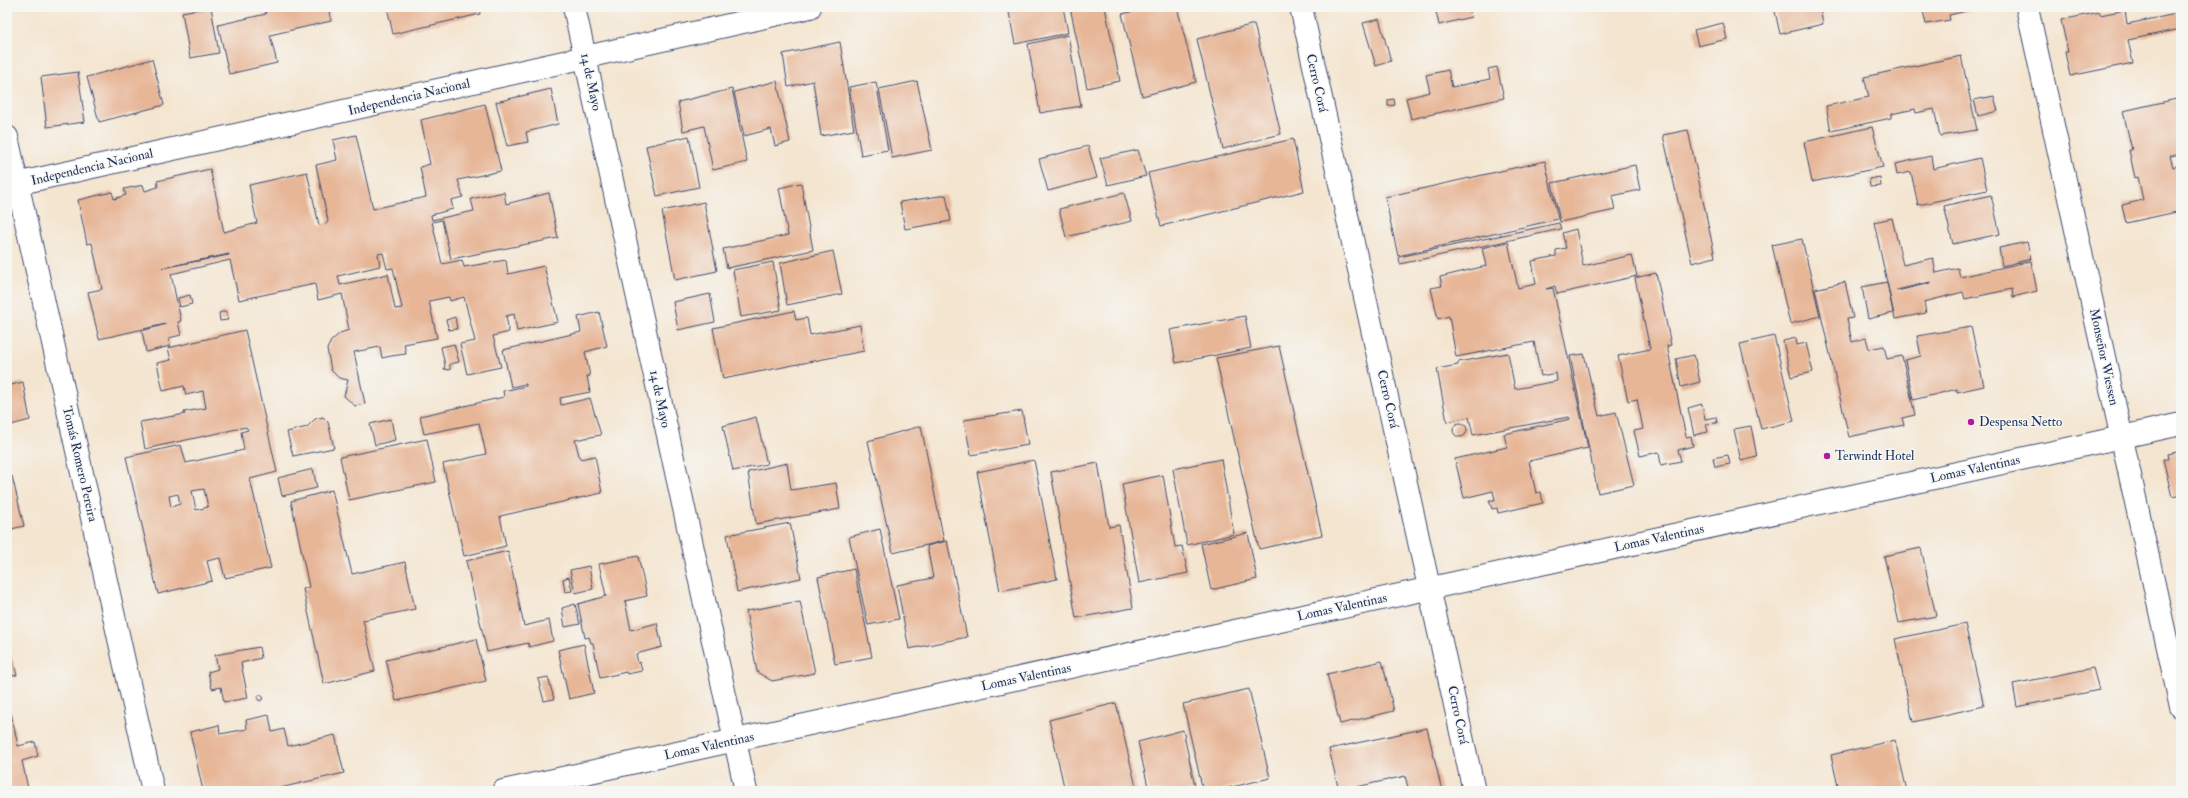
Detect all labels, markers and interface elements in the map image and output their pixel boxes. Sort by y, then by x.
street label: 14 de Mayo [576,52,605,113]
street label: Cerro Corá [1303,52,1332,114]
street label: Independencia Nacional [346,75,472,120]
street label: Independencia Nacional [29,145,155,190]
street label: Monseñor Wiessen [2086,307,2122,407]
street label: Cerro Corá [1374,368,1403,430]
street label: 14 de Mayo [645,369,674,430]
street label: Tomás Romero Pereira [59,405,101,524]
place label: Despensa Netto [1979,414,2062,431]
marker: Despensa Netto [1966,417,1976,427]
place label: Terwindt Hotel [1835,448,1915,464]
marker: Terwindt Hotel [1822,451,1832,461]
street label: Lomas Valentinas [1929,452,2022,486]
street label: Lomas Valentinas [1613,521,1706,555]
street label: Lomas Valentinas [1296,590,1389,624]
street label: Lomas Valentinas [980,660,1073,694]
street label: Cerro Corá [1444,684,1472,746]
street label: Lomas Valentinas [663,729,756,763]

